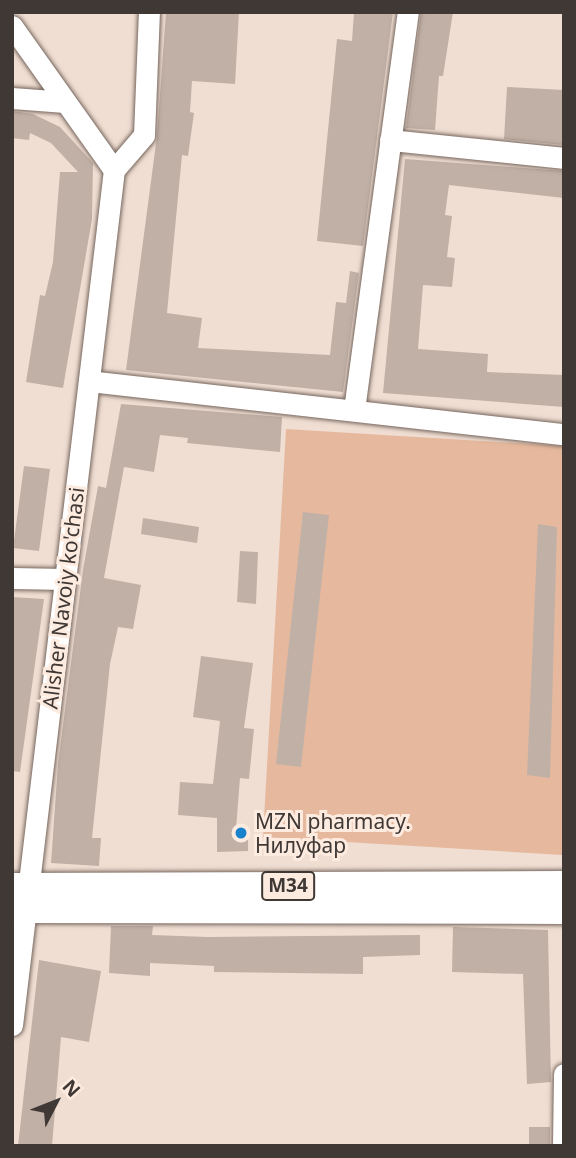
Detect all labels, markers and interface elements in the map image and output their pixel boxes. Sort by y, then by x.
street label: Alisher Navoiy ko'chasi [37,486,89,710]
place label: MZN pharmacy. Нилуфар [255,808,411,858]
marker: MZN pharmacy. Нилуфар [233,825,249,841]
road number: M34 [260,870,316,902]
north arrow [21,1067,91,1137]
text: N [57,1074,86,1102]

